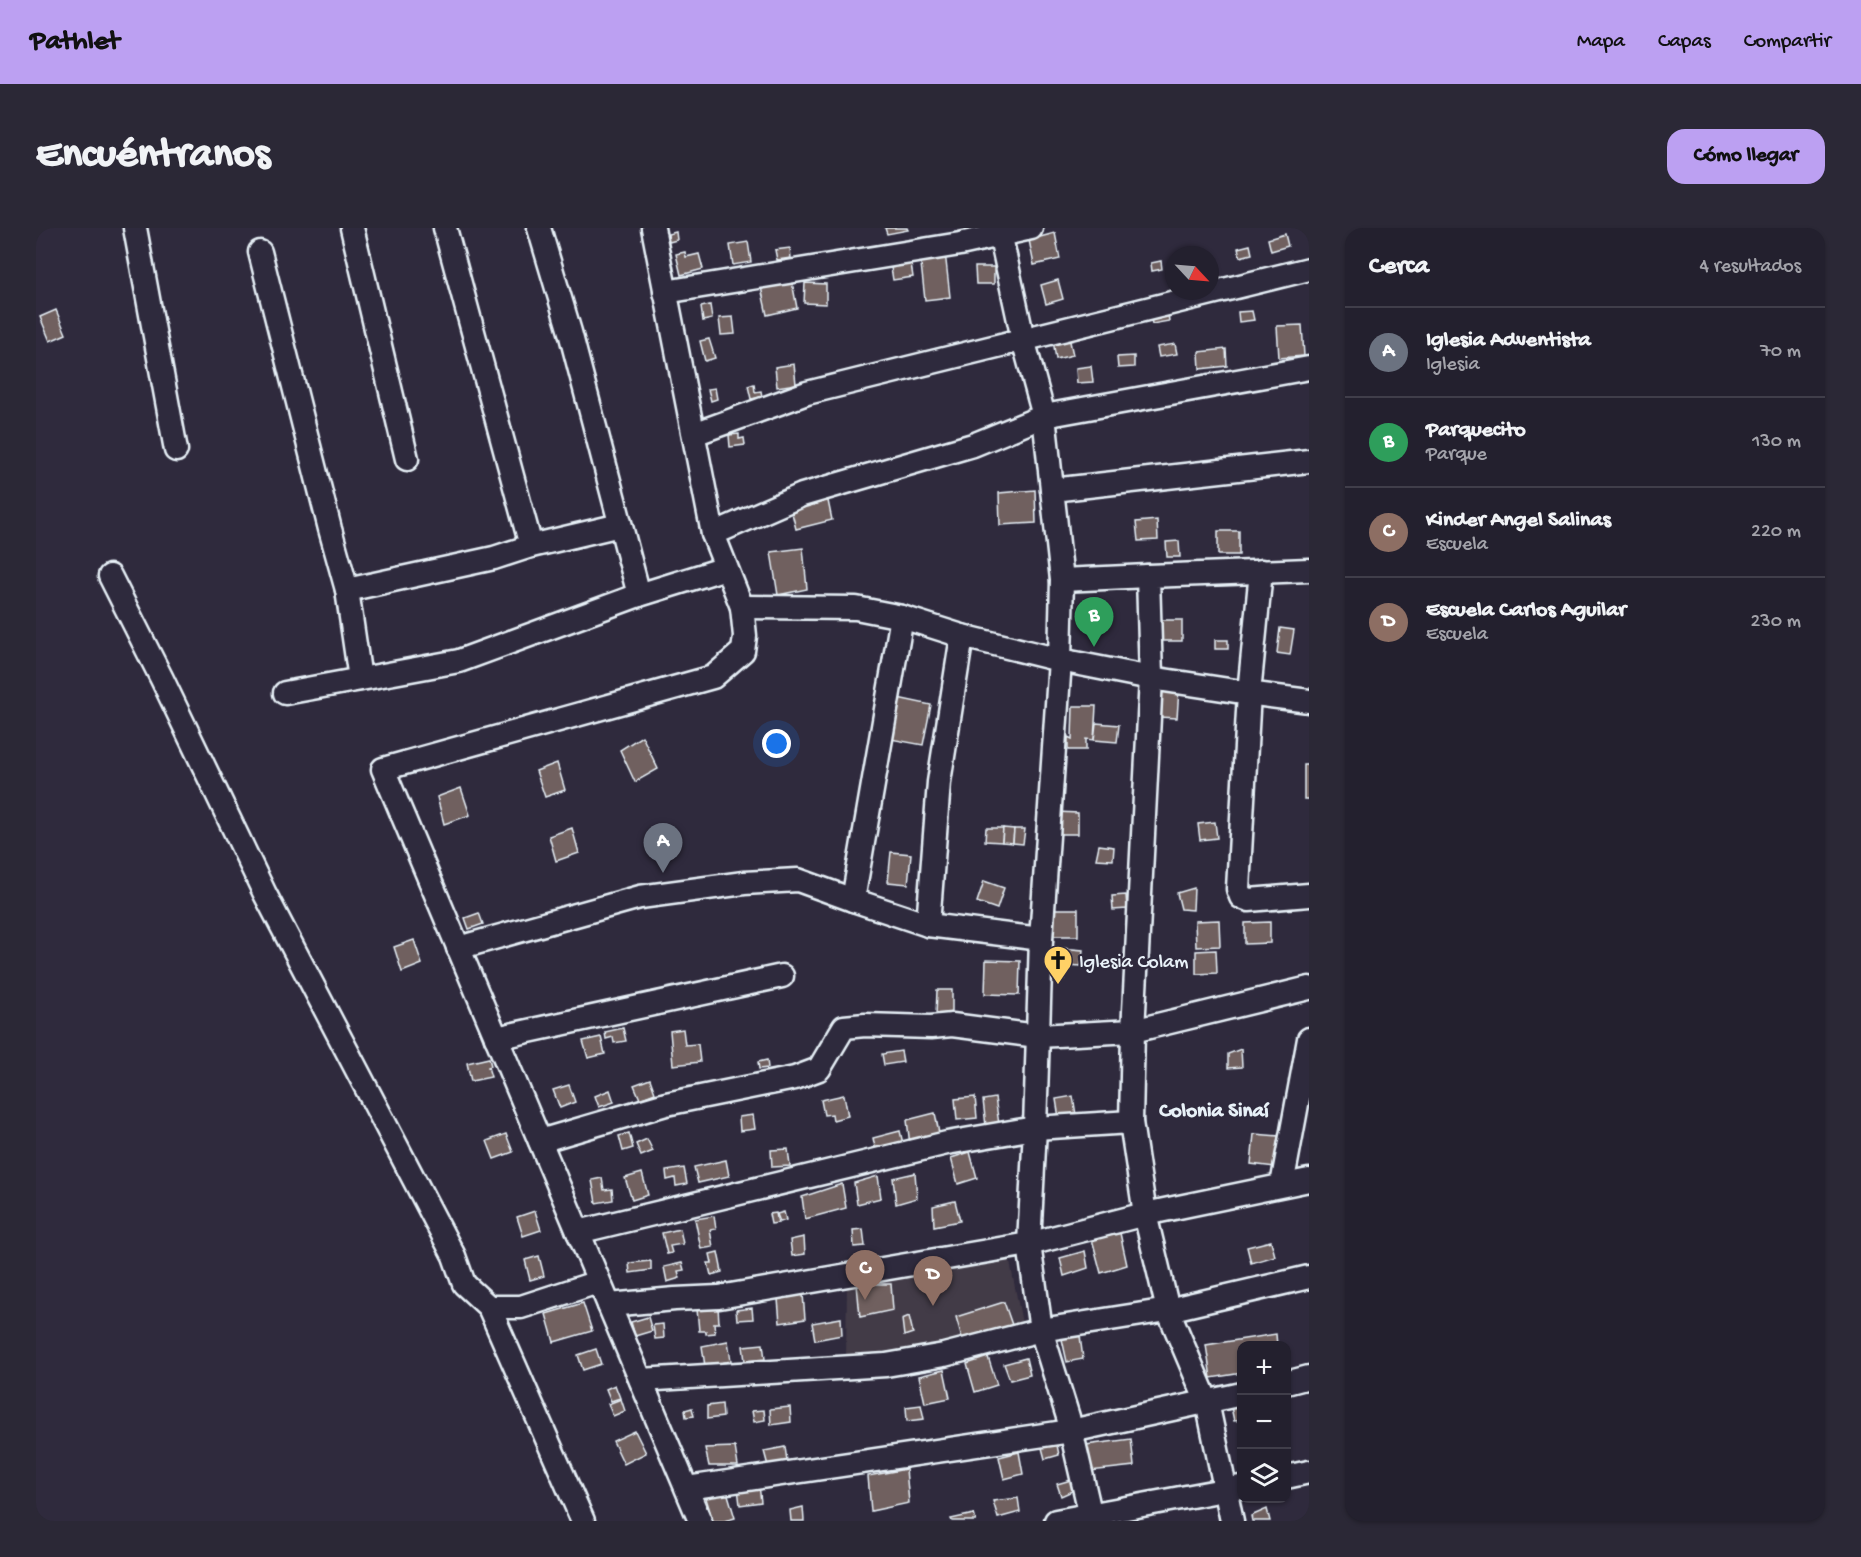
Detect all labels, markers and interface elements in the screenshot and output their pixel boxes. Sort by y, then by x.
text: Pathlet [30,26,120,59]
text: Mapa [1577,30,1625,55]
text: Capas [1658,30,1711,55]
text: Compartir [1744,30,1831,55]
button: Cómo llegar [1667,129,1825,184]
text: Encuéntranos [36,132,270,181]
north arrow [1165,246,1219,300]
text: Cerca [1369,252,1429,283]
text: 4 resultados [1700,256,1801,279]
text: Iglesia Adventista [1426,328,1591,354]
text: A [1383,341,1394,364]
text: 70 m [1760,341,1801,364]
text: Iglesia [1426,354,1480,377]
text: Parquecito [1426,418,1526,444]
text: B [1383,431,1394,454]
text: 130 m [1752,431,1801,454]
text: Parque [1426,444,1487,467]
text: Kinder Angel Salinas [1426,508,1611,534]
text: C [1383,521,1394,544]
text: 220 m [1751,521,1801,544]
text: Escuela [1426,534,1488,557]
pin: B [1074,598,1114,647]
text: Escuela Carlos Aguilar [1426,598,1626,624]
text: D [1382,611,1395,634]
text: 230 m [1751,611,1801,634]
text: Escuela [1426,624,1488,647]
your location [762,729,791,758]
pin: A [644,824,682,873]
church icon: Iglesia Colam [1042,944,1074,986]
place label: Iglesia Colam [1079,952,1188,975]
district label: Colonia Sinaí [1158,1100,1270,1125]
pin: C [846,1250,884,1300]
pin: D [914,1256,952,1306]
map controls [1237,1341,1291,1503]
button: + [1237,1341,1291,1395]
button: − [1237,1395,1291,1449]
button: layers [1237,1449,1291,1503]

